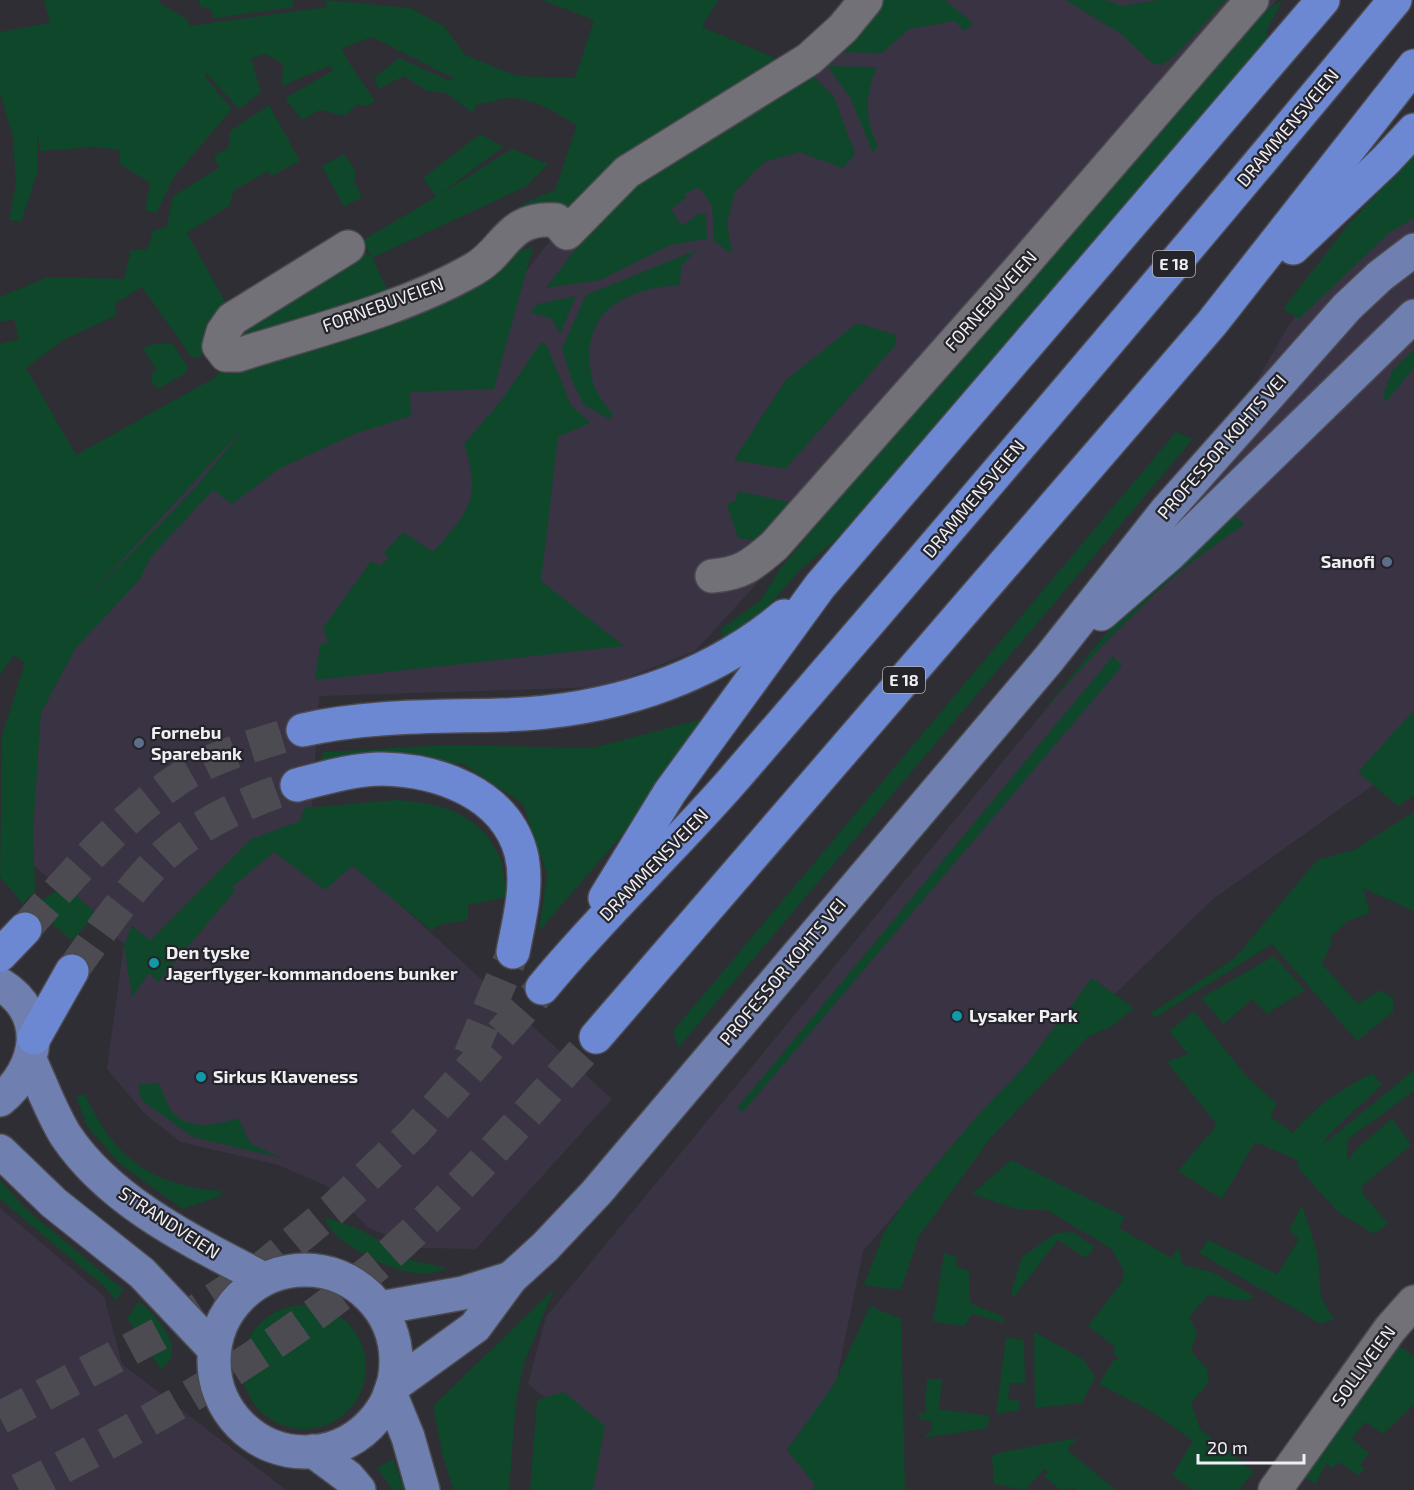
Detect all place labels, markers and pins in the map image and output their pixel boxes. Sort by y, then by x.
place label: Sanofi [1321,550,1375,572]
marker: Sanofi [1380,555,1394,569]
place label: Fornebu Sparebank [151,721,242,764]
marker: Fornebu Sparebank [132,736,146,750]
place label: Den tyske Jagerflyger-kommandoens bunker [166,941,458,984]
marker: Den tyske Jagerflyger-kommandoens bunker [147,956,161,970]
place label: Lysaker Park [969,1004,1078,1026]
marker: Lysaker Park [950,1009,964,1023]
place label: Sirkus Klaveness [213,1065,358,1087]
marker: Sirkus Klaveness [194,1070,208,1084]

